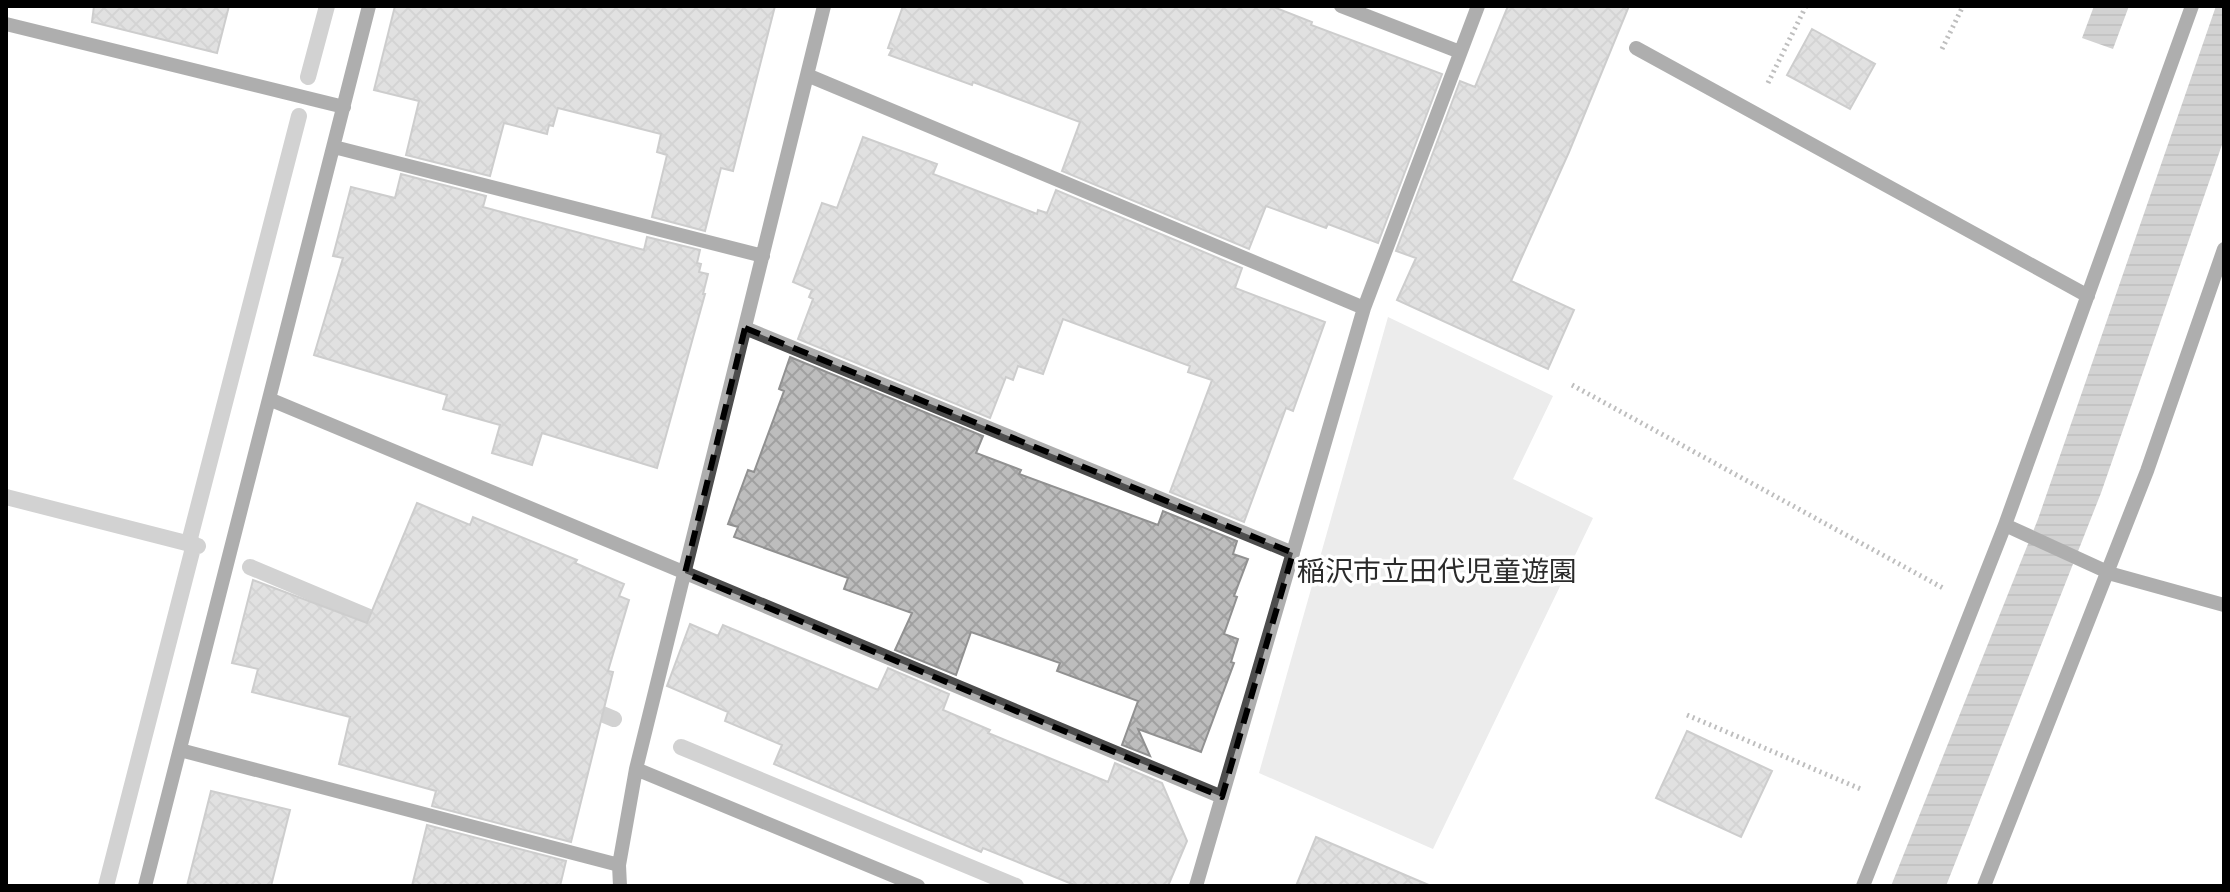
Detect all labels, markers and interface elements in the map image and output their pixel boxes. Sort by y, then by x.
park label: 稲沢市立田代児童遊園 [1297,553,1577,589]

